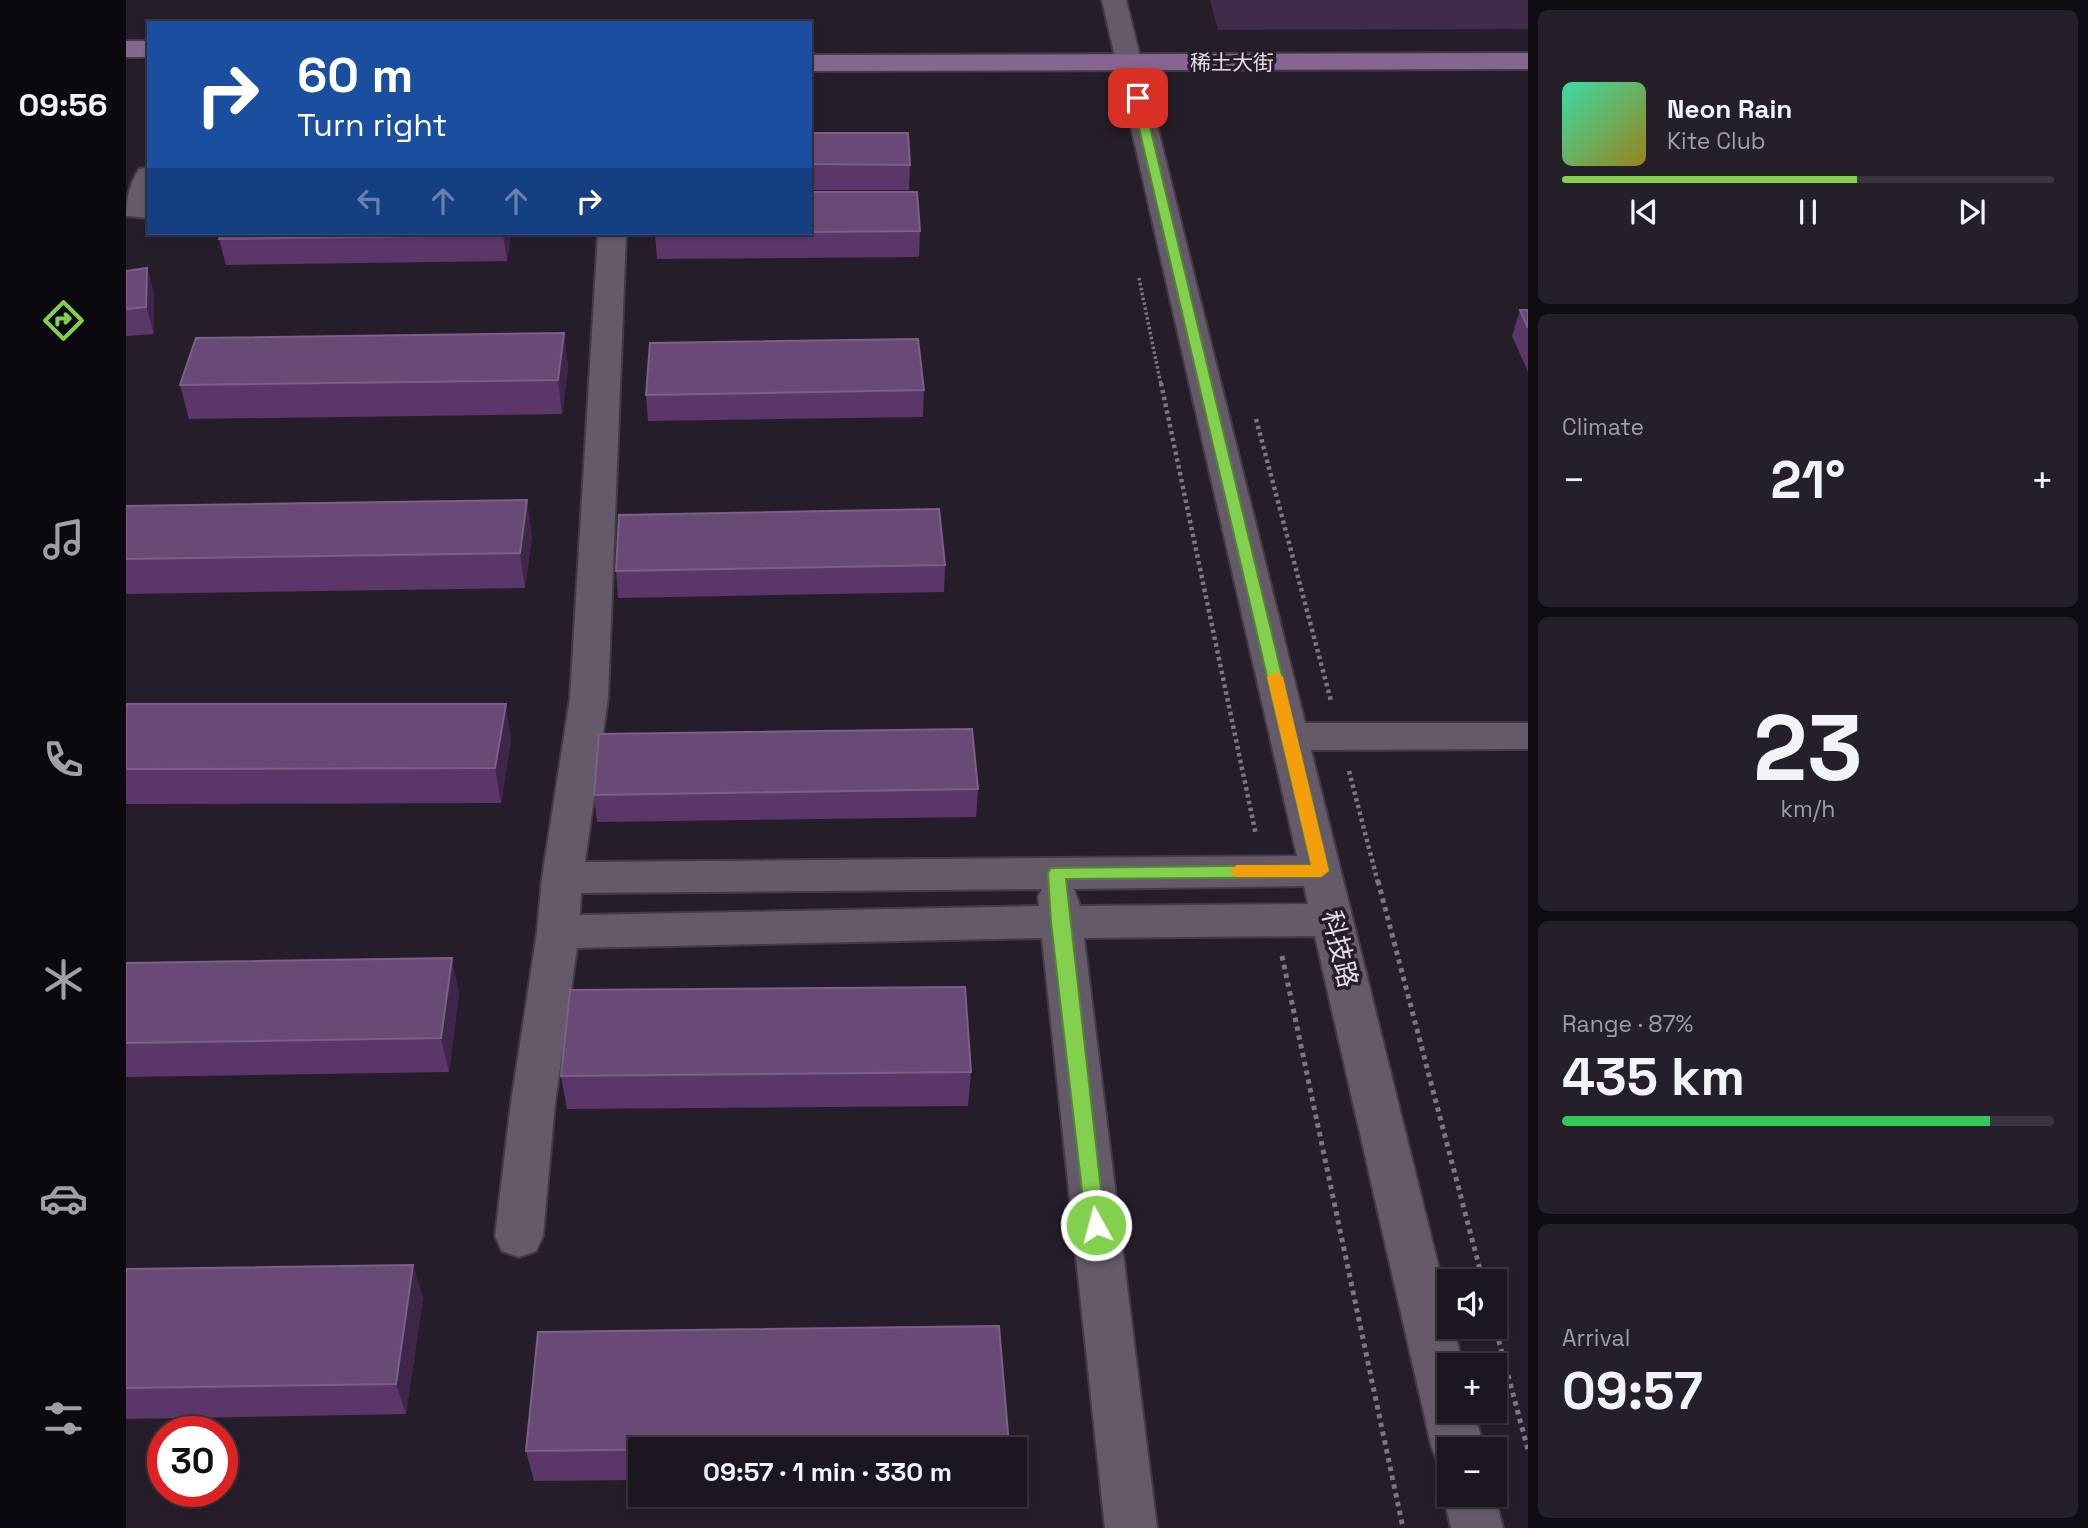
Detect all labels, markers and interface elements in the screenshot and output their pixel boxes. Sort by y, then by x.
text: 60 m [297,44,413,106]
icon: right [182,49,273,140]
street label: 稀土大街 [1190,49,1274,76]
pin [1108,68,1168,128]
icon: arrive [1119,79,1157,117]
text: 09:56 [18,85,108,125]
text: Neon Rain [1667,92,1792,126]
text: Turn right [297,105,447,145]
text: Kite Club [1667,126,1766,156]
icon: left [351,182,389,220]
icon: ahead [424,182,462,220]
icon: ahead [497,182,535,220]
icon: right [570,182,608,220]
icon: previous [1625,193,1663,231]
icon: pause [1789,193,1827,231]
icon: next [1953,193,1991,231]
icon: directions [39,296,88,345]
text: Climate [1562,412,1644,442]
text: 21° [1771,447,1845,513]
text: − [1562,456,1586,504]
text: + [2030,456,2054,504]
icon: music [39,515,88,564]
text: 23 [1753,690,1863,807]
icon: phone [39,735,88,784]
text: km/h [1781,794,1835,824]
street label: 科技路 [1315,907,1365,991]
icon: climate [39,955,88,1004]
text: Range · 87% [1562,1009,1693,1039]
text: 435 km [1562,1044,1745,1110]
icon: car [39,1174,88,1223]
position arrow [1059,1188,1133,1262]
map controls [1437,1269,1507,1507]
button: sound [1437,1269,1507,1339]
text: Arrival [1562,1323,1630,1353]
button: + [1437,1353,1507,1423]
text: 09:57 [1562,1358,1703,1424]
icon: filters [39,1394,88,1443]
speed limit sign: 30 [147,1416,238,1507]
button: − [1437,1437,1507,1507]
text: 09:57 · 1 min · 330 m [703,1455,952,1489]

